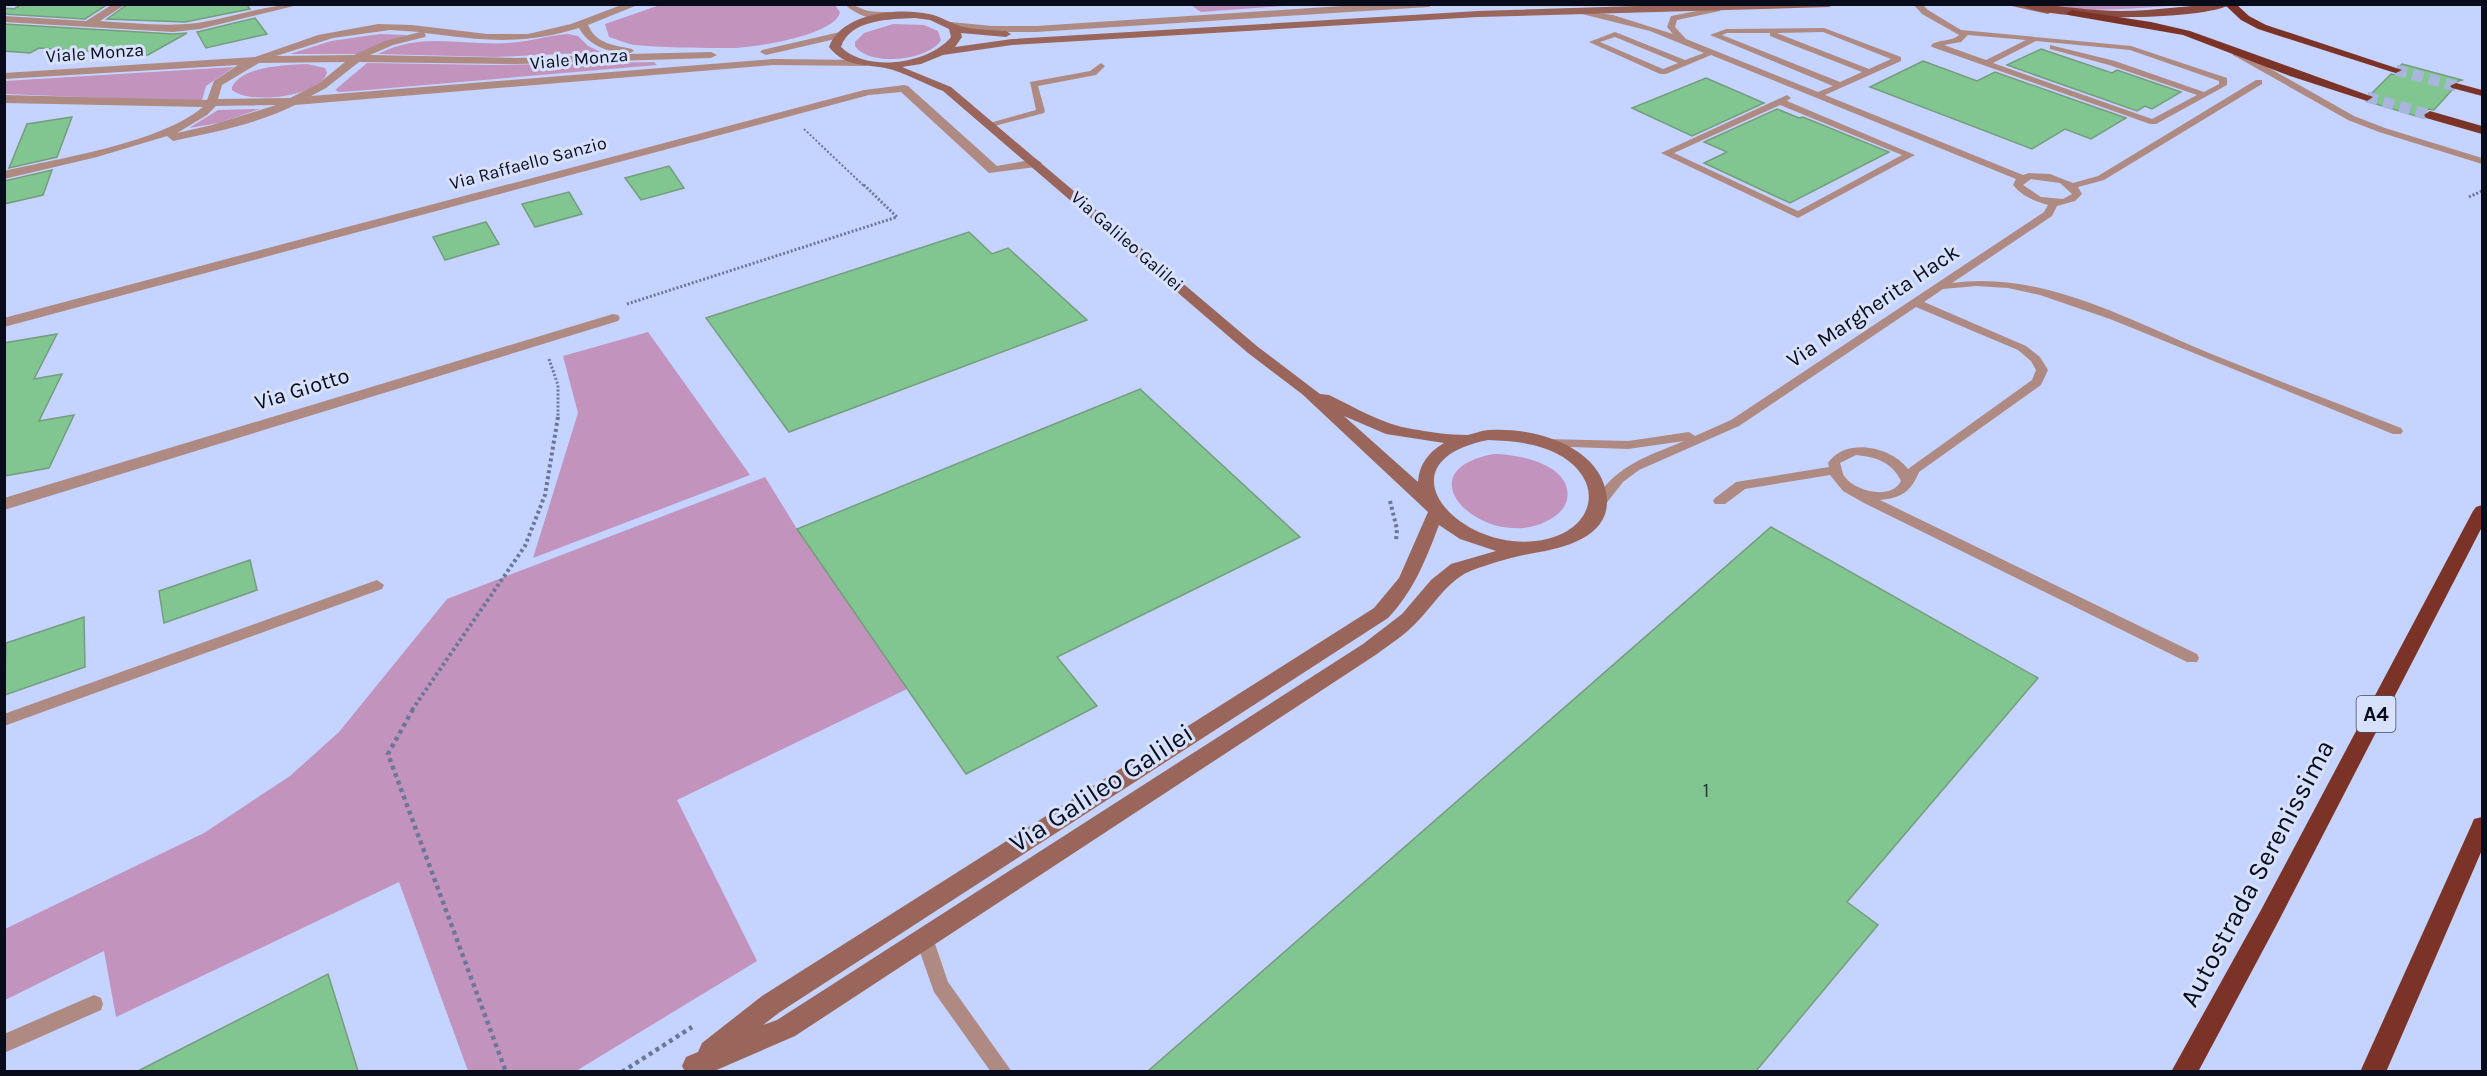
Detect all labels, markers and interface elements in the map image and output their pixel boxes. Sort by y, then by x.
street label: Viale Monza [45,39,145,67]
street label: Viale Monza [529,44,629,74]
street label: Via Raffaello Sanzio [447,131,609,195]
street label: Via Galileo Galilei [1066,186,1188,296]
street label: Via Margherita Hack [1782,239,1964,373]
street label: Via Giotto [252,362,352,416]
road number: A4 [2356,696,2396,732]
street label: Via Galileo Galilei [1003,717,1199,859]
street label: Autostrada Serenissima [2173,734,2341,1012]
house number: 1 [1703,779,1709,802]

